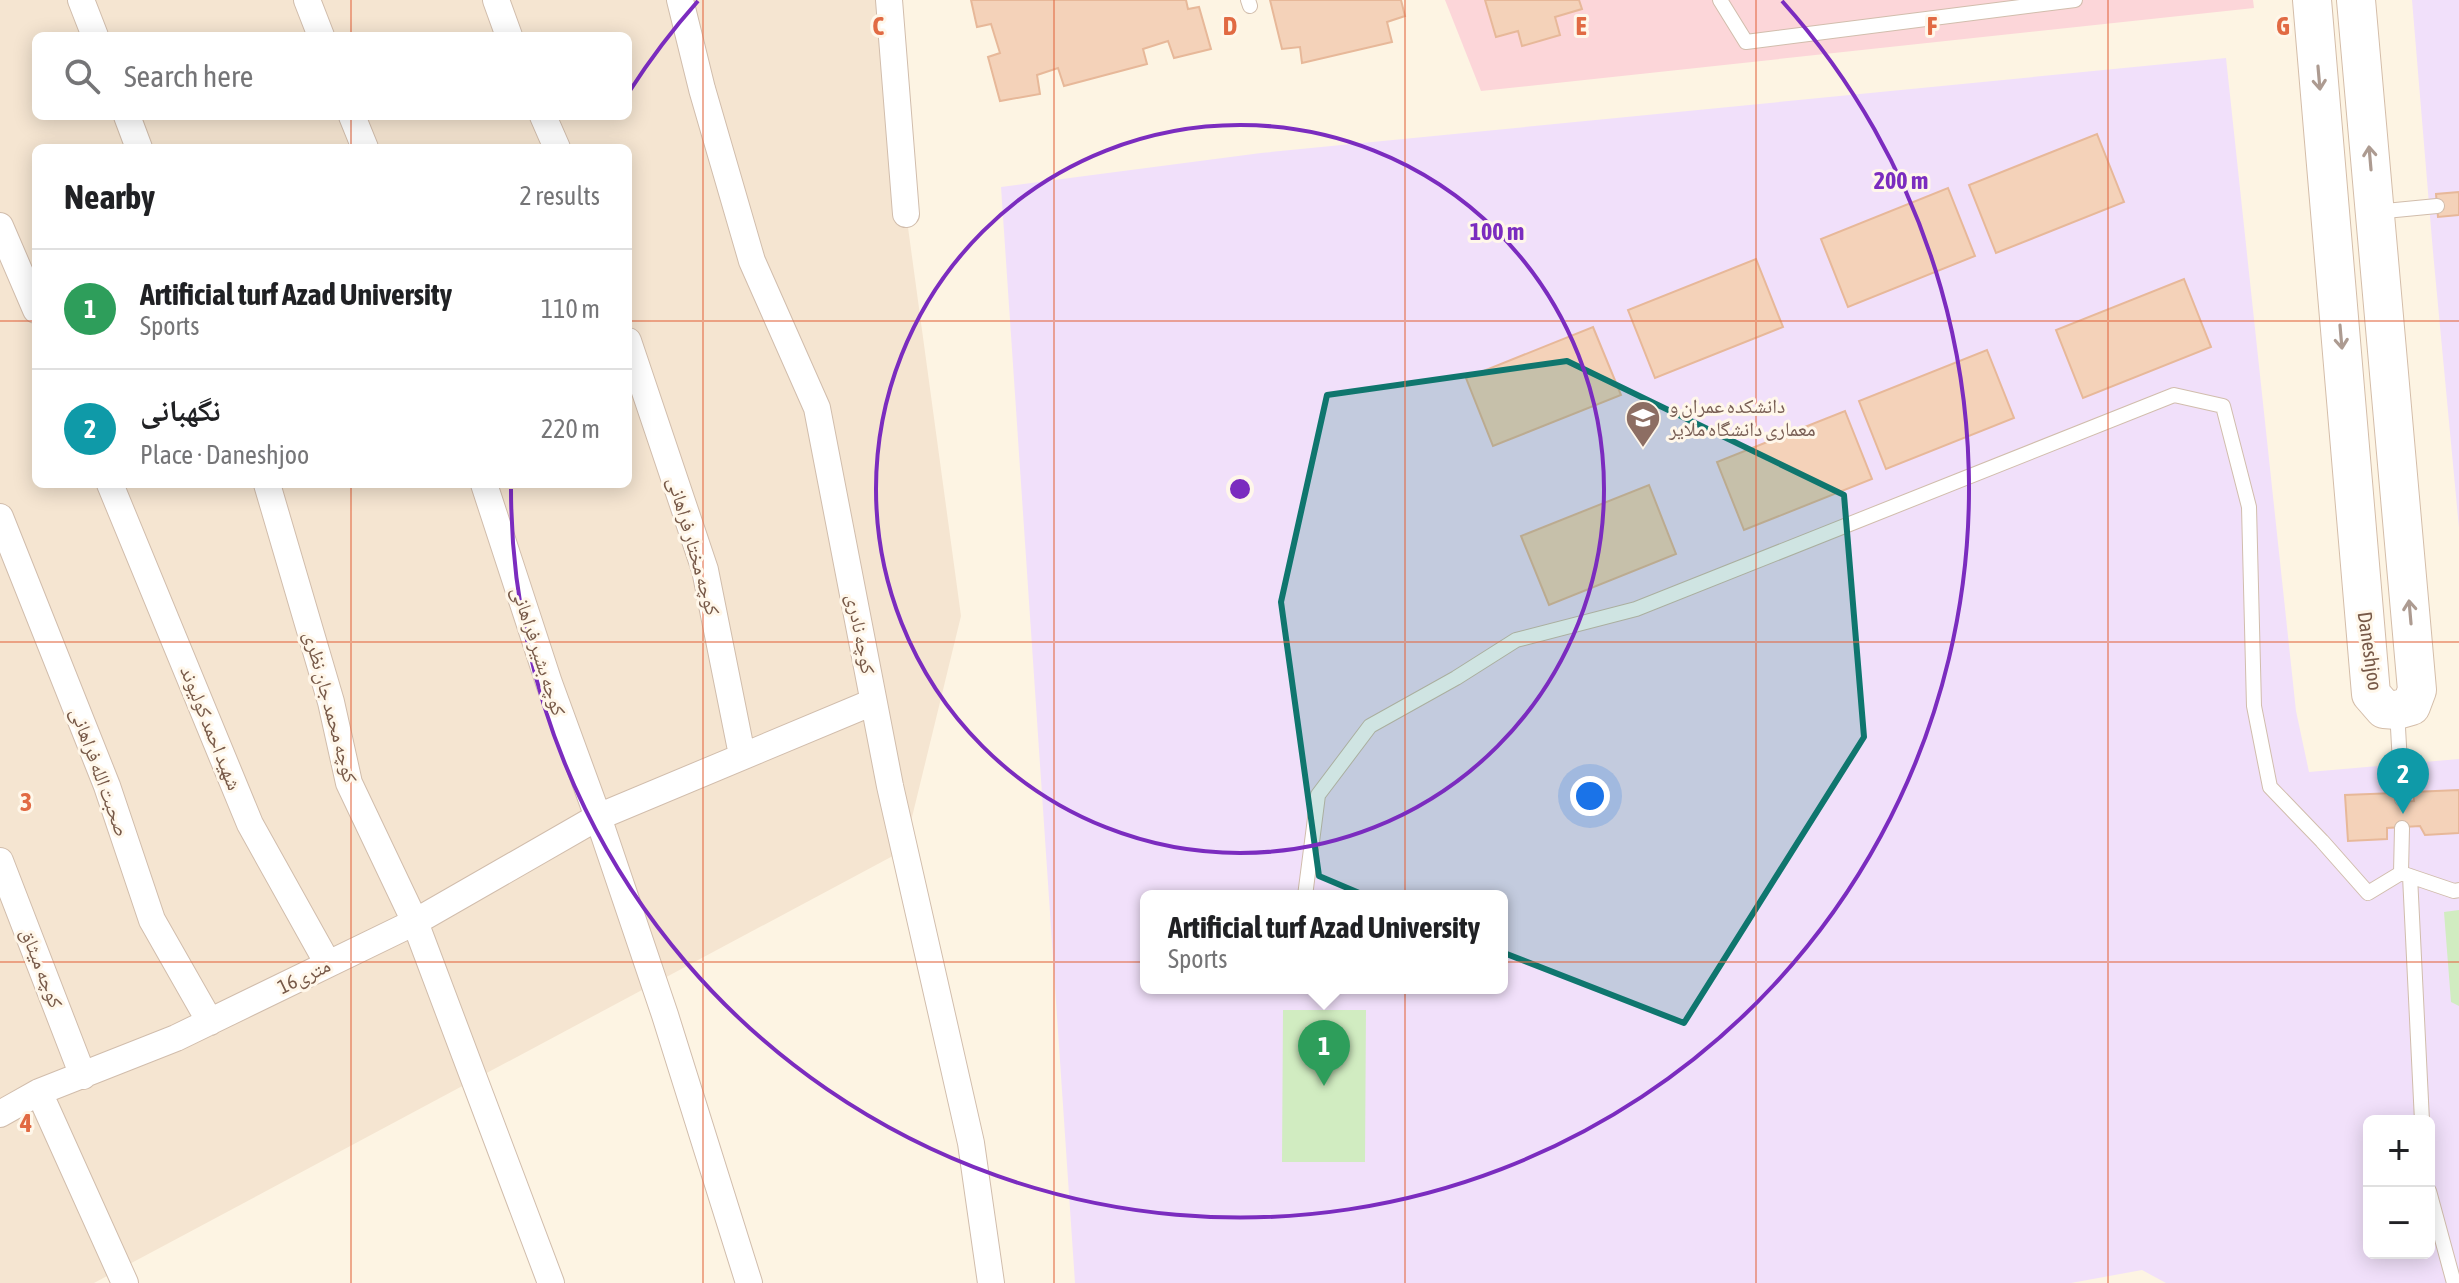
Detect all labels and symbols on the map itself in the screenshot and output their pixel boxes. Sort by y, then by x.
text: C [872,11,884,41]
text: D [1223,11,1237,41]
text: E [1575,11,1587,41]
text: F [1927,11,1938,41]
text: G [2276,11,2290,41]
one-way arrow [2311,64,2326,91]
one-way arrow [2362,145,2377,172]
text: 200 m [1874,167,1928,194]
text: 100 m [1470,218,1524,245]
one-way arrow [2333,323,2348,350]
place label: دانشکده عمران و معماری دانشگاه ملایر [1668,394,1816,441]
school or university icon: دانشکده عمران و معماری دانشگاه ملایر [1624,399,1662,449]
street label: کوچه مختار فراهانی [663,474,725,618]
centre of rings [1226,475,1254,503]
street label: کوچه بشیر فراهانی [507,583,571,719]
street label: کوچه نادری [841,592,881,676]
one-way arrow [2402,599,2417,626]
street label: Daneshjoo [2354,610,2387,692]
street label: کوچه محمد جان نظری [299,629,363,785]
street label: شهید احمد کولیوند [175,662,247,794]
street label: صحبت الله فراهانی [66,704,134,840]
pin: 2 [2377,748,2429,814]
your location [1570,776,1610,816]
text: 3 [20,787,32,817]
street label: کوچه میثاق [16,925,68,1011]
street label: 16متری [274,953,334,999]
pin: 1 [1298,1020,1350,1086]
text: 4 [19,1108,32,1138]

